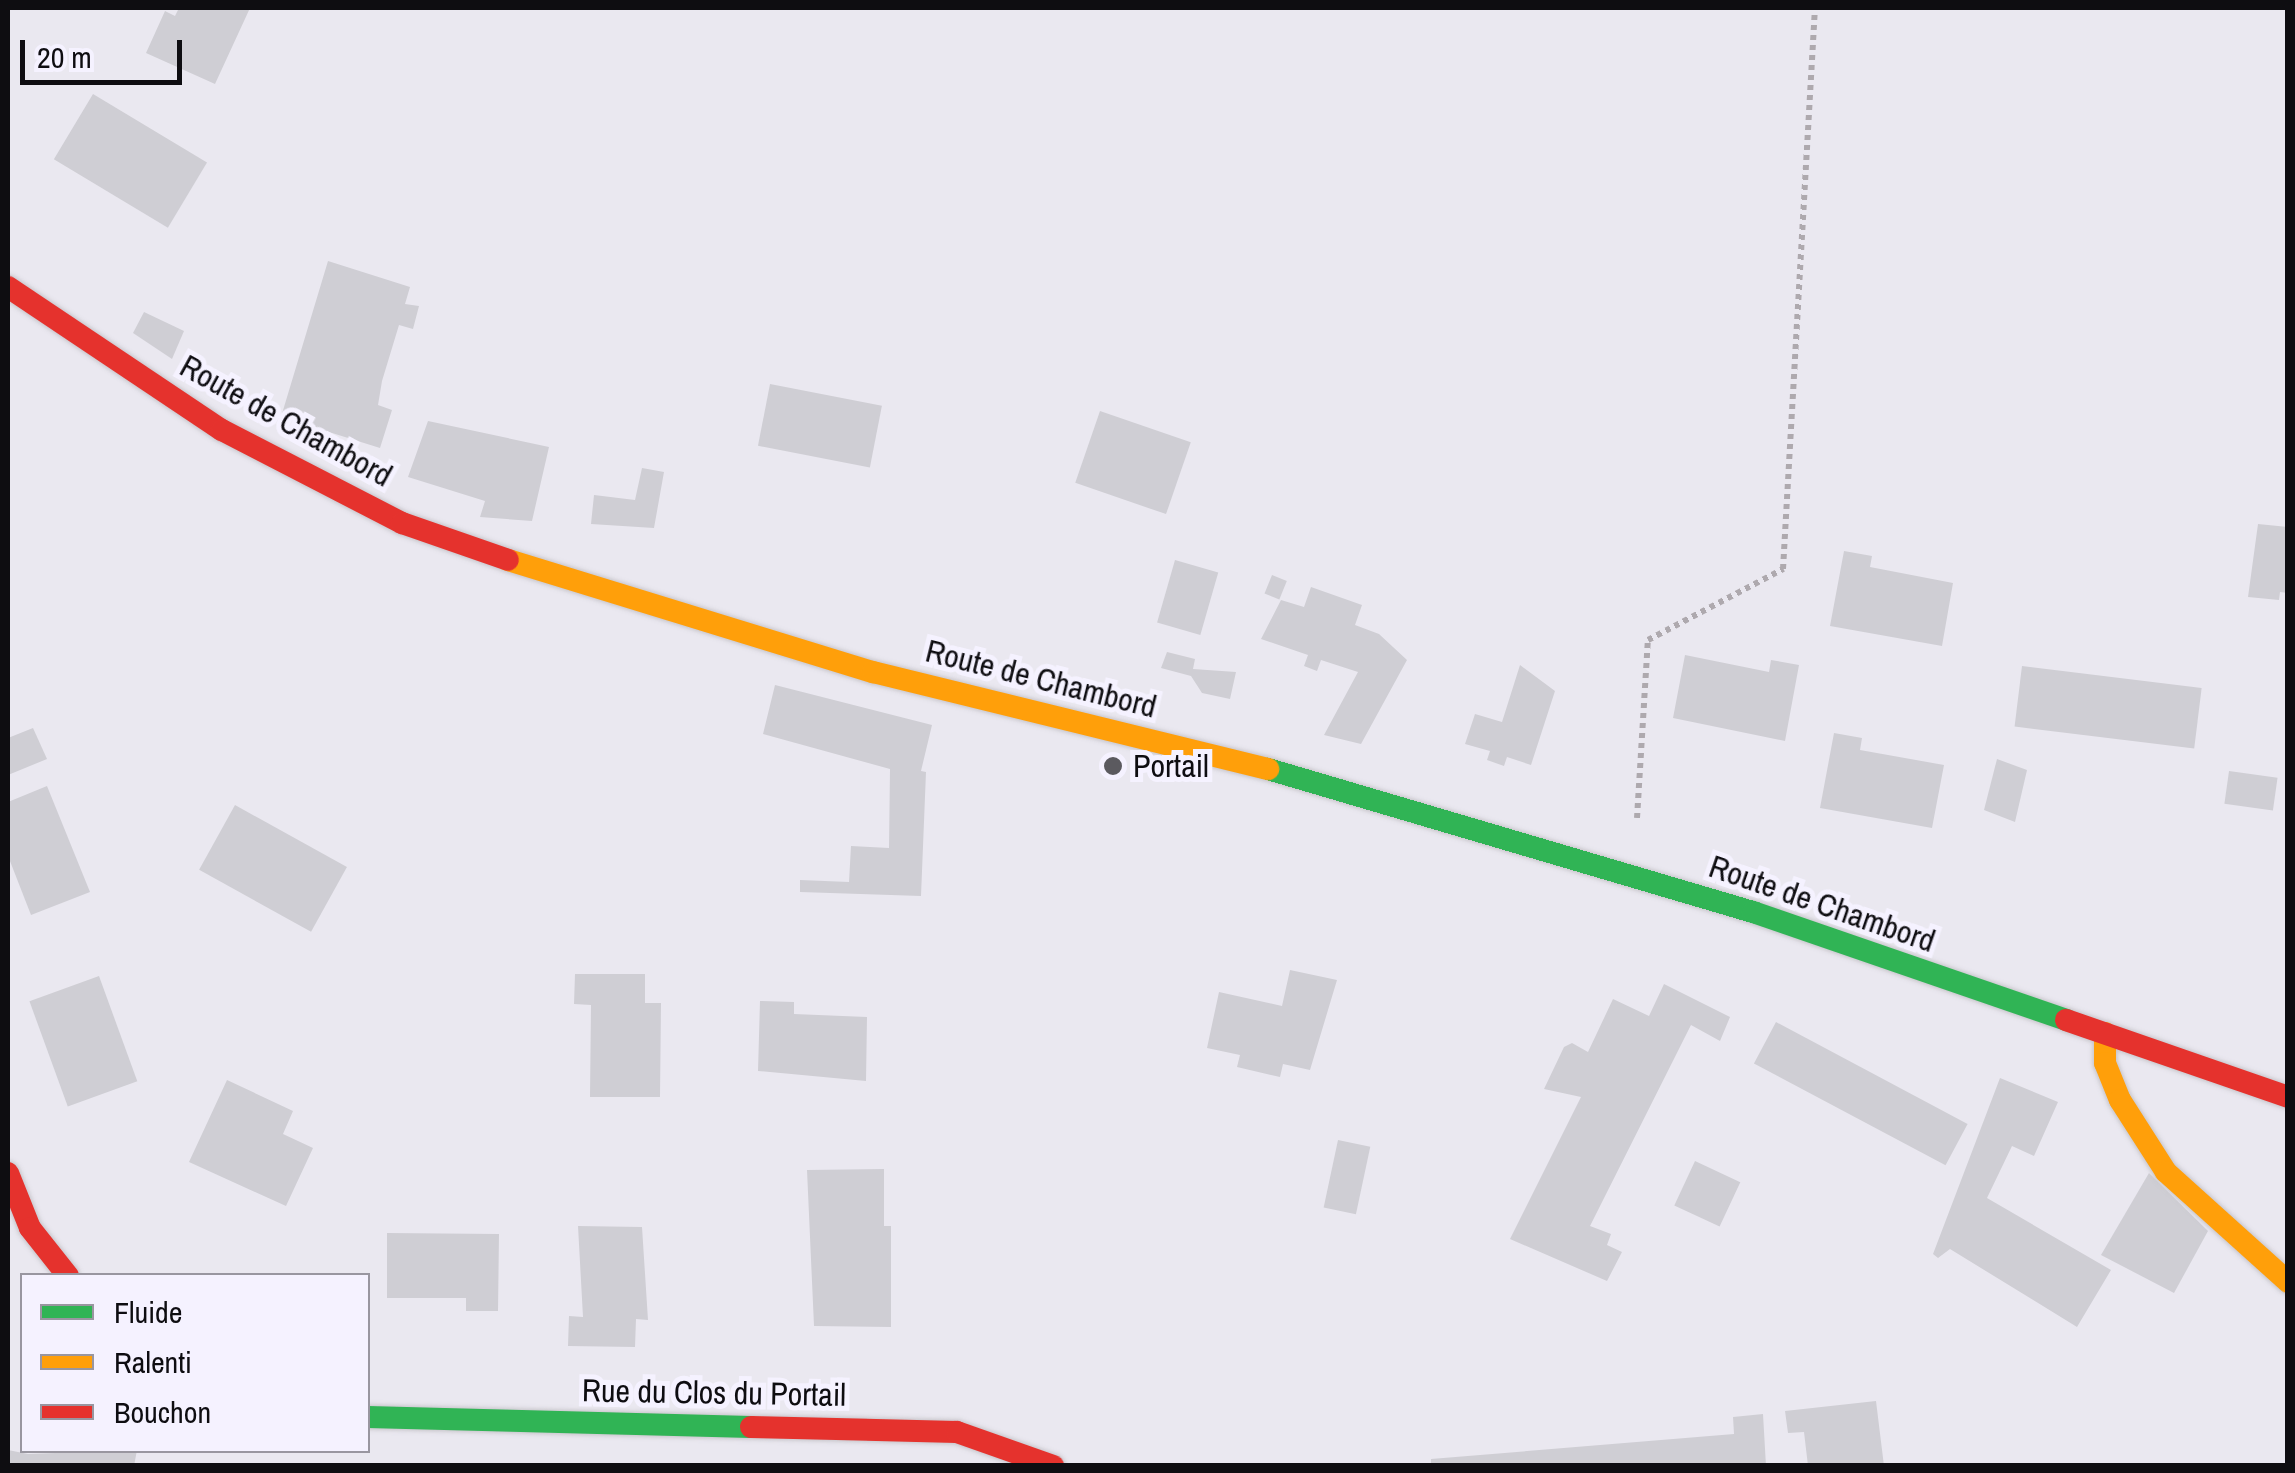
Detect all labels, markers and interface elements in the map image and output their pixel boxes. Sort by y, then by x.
scale bar [25,20,188,82]
text: 20 m [37,37,92,77]
street label: Route de Chambord [173,347,399,495]
street label: Route de Chambord [922,632,1160,726]
place label: Portail [1133,747,1209,785]
marker: Portail [1102,755,1124,777]
street label: Route de Chambord [1704,847,1940,961]
legend [20,1273,370,1453]
text: Fluide [114,1292,182,1332]
text: Ralenti [114,1342,192,1382]
street label: Rue du Clos du Portail [582,1371,846,1415]
text: Bouchon [114,1392,211,1432]

